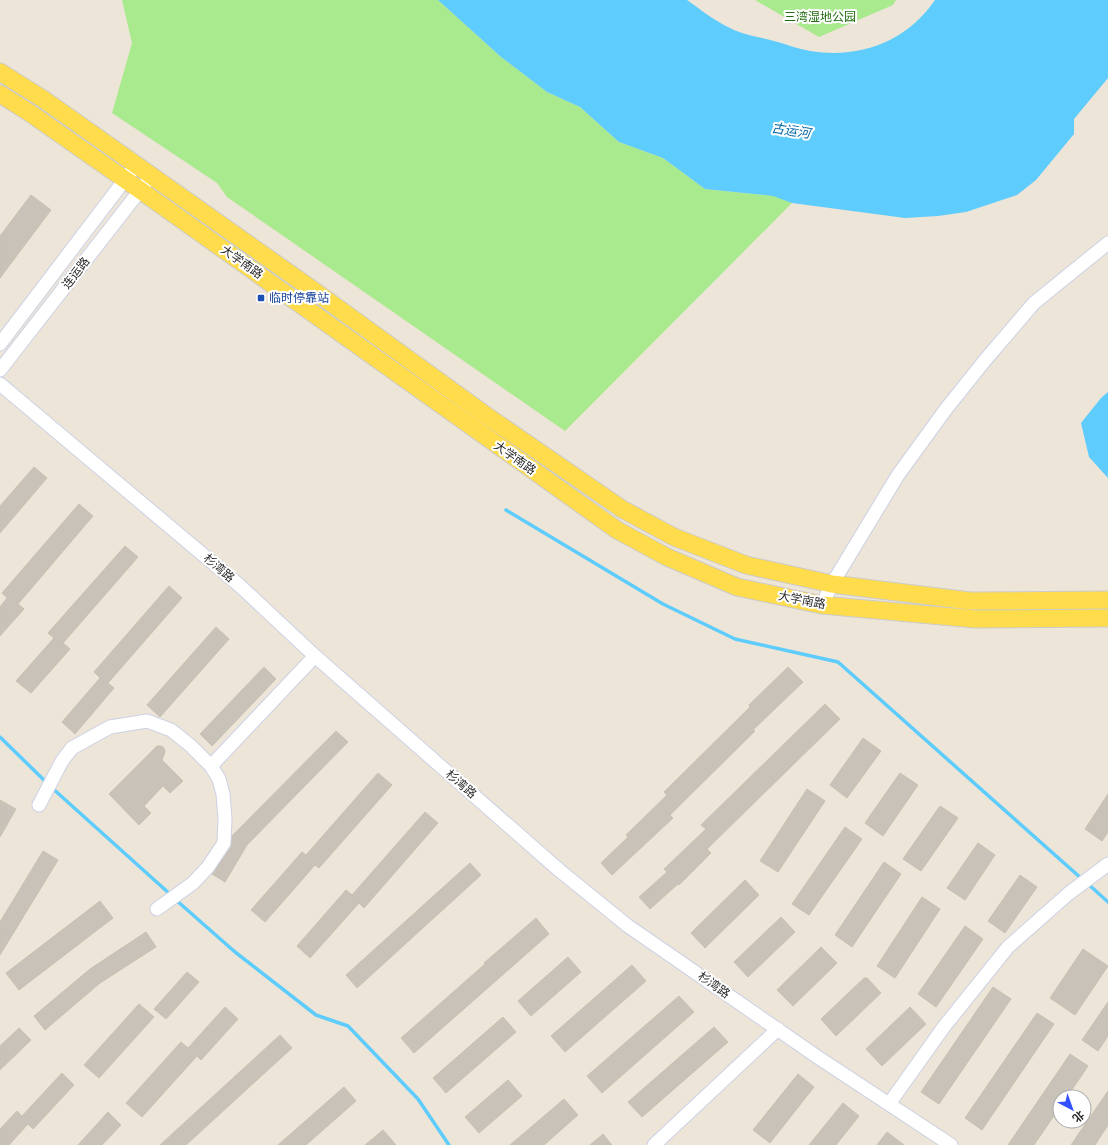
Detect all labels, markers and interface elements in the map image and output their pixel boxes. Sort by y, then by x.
park label: 三湾湿地公园 [784,8,856,25]
water label: 古运河 [770,118,815,142]
street label: 大学南路 [218,241,267,282]
street label: 连运路 [58,253,93,292]
place label: 临时停靠站 [269,289,329,306]
marker: 临时停靠站 [256,293,266,303]
street label: 大学南路 [491,437,540,478]
street label: 杉湾路 [200,550,239,586]
street label: 大学南路 [777,587,827,612]
street label: 杉湾路 [442,765,480,802]
street label: 杉湾路 [695,967,734,1002]
north arrow [1052,1089,1092,1129]
text: 北 [1070,1108,1088,1126]

